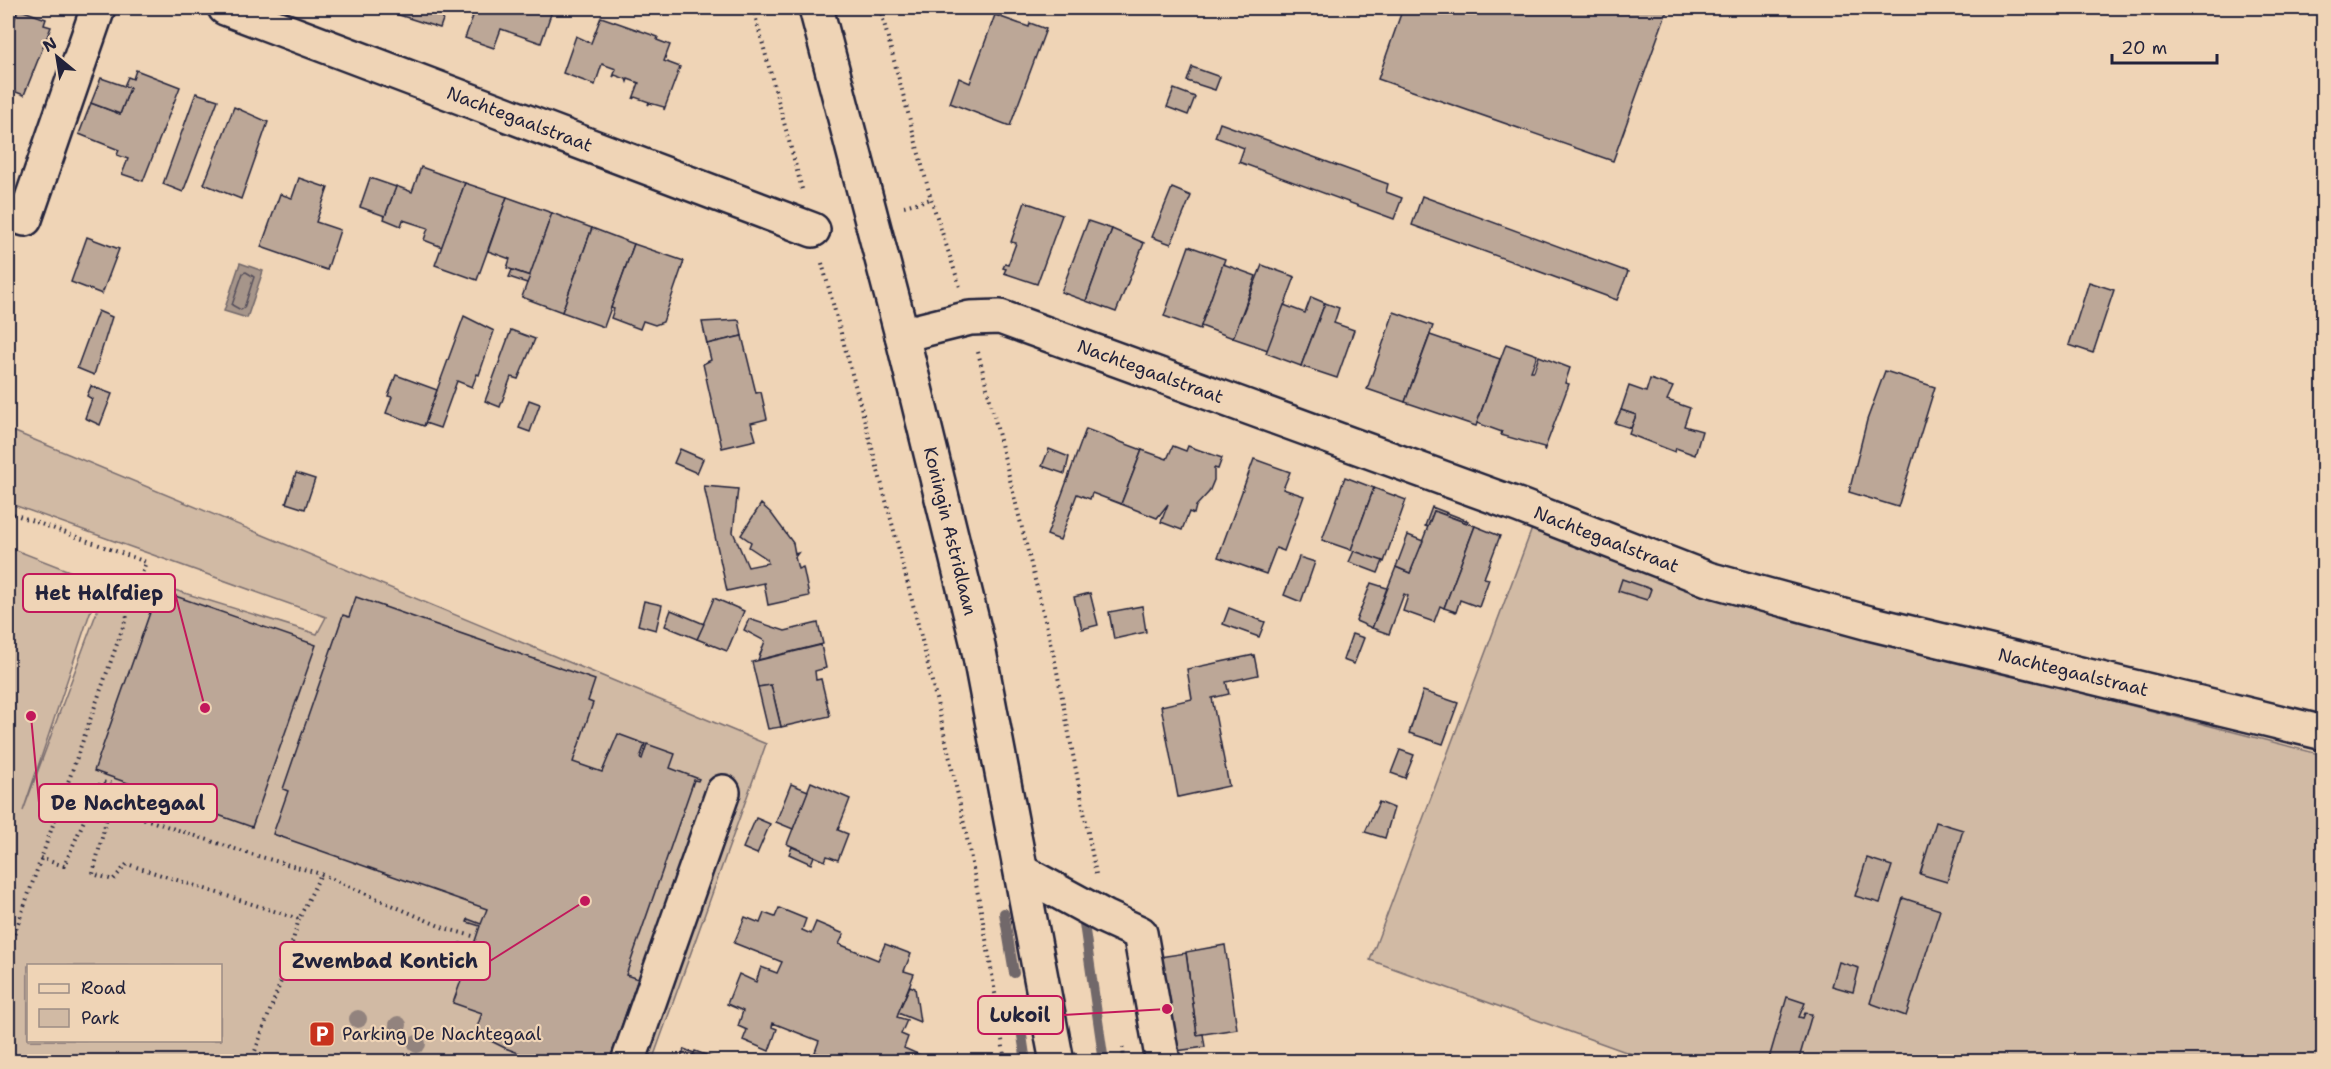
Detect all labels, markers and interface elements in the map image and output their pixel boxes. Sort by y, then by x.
north arrow [27,27,87,87]
scale bar [2112,27,2217,65]
text: N [39,32,60,57]
text: 20 m [2121,36,2167,60]
street label: Nachtegaalstraat [443,81,596,158]
street label: Nachtegaalstraat [1074,334,1227,409]
street label: Koningin Astridlaan [918,444,982,618]
street label: Nachtegaalstraat [1530,500,1683,579]
callout: Het Halfdiep [23,574,175,612]
text: Het Halfdiep [35,580,163,606]
street label: Nachtegaalstraat [1996,643,2151,702]
callout: De Nachtegaal [39,784,217,822]
text: De Nachtegaal [51,790,205,816]
callout: Zwembad Kontich [280,942,490,980]
text: Zwembad Kontich [292,948,478,974]
legend [27,964,222,1042]
text: Road [81,976,126,1000]
callout: Lukoil [978,996,1063,1034]
text: Lukoil [990,1002,1050,1028]
text: Park [81,1006,120,1030]
parking icon: Parking De Nachtegaal [307,1019,337,1049]
place label: Parking De Nachtegaal [342,1022,542,1046]

